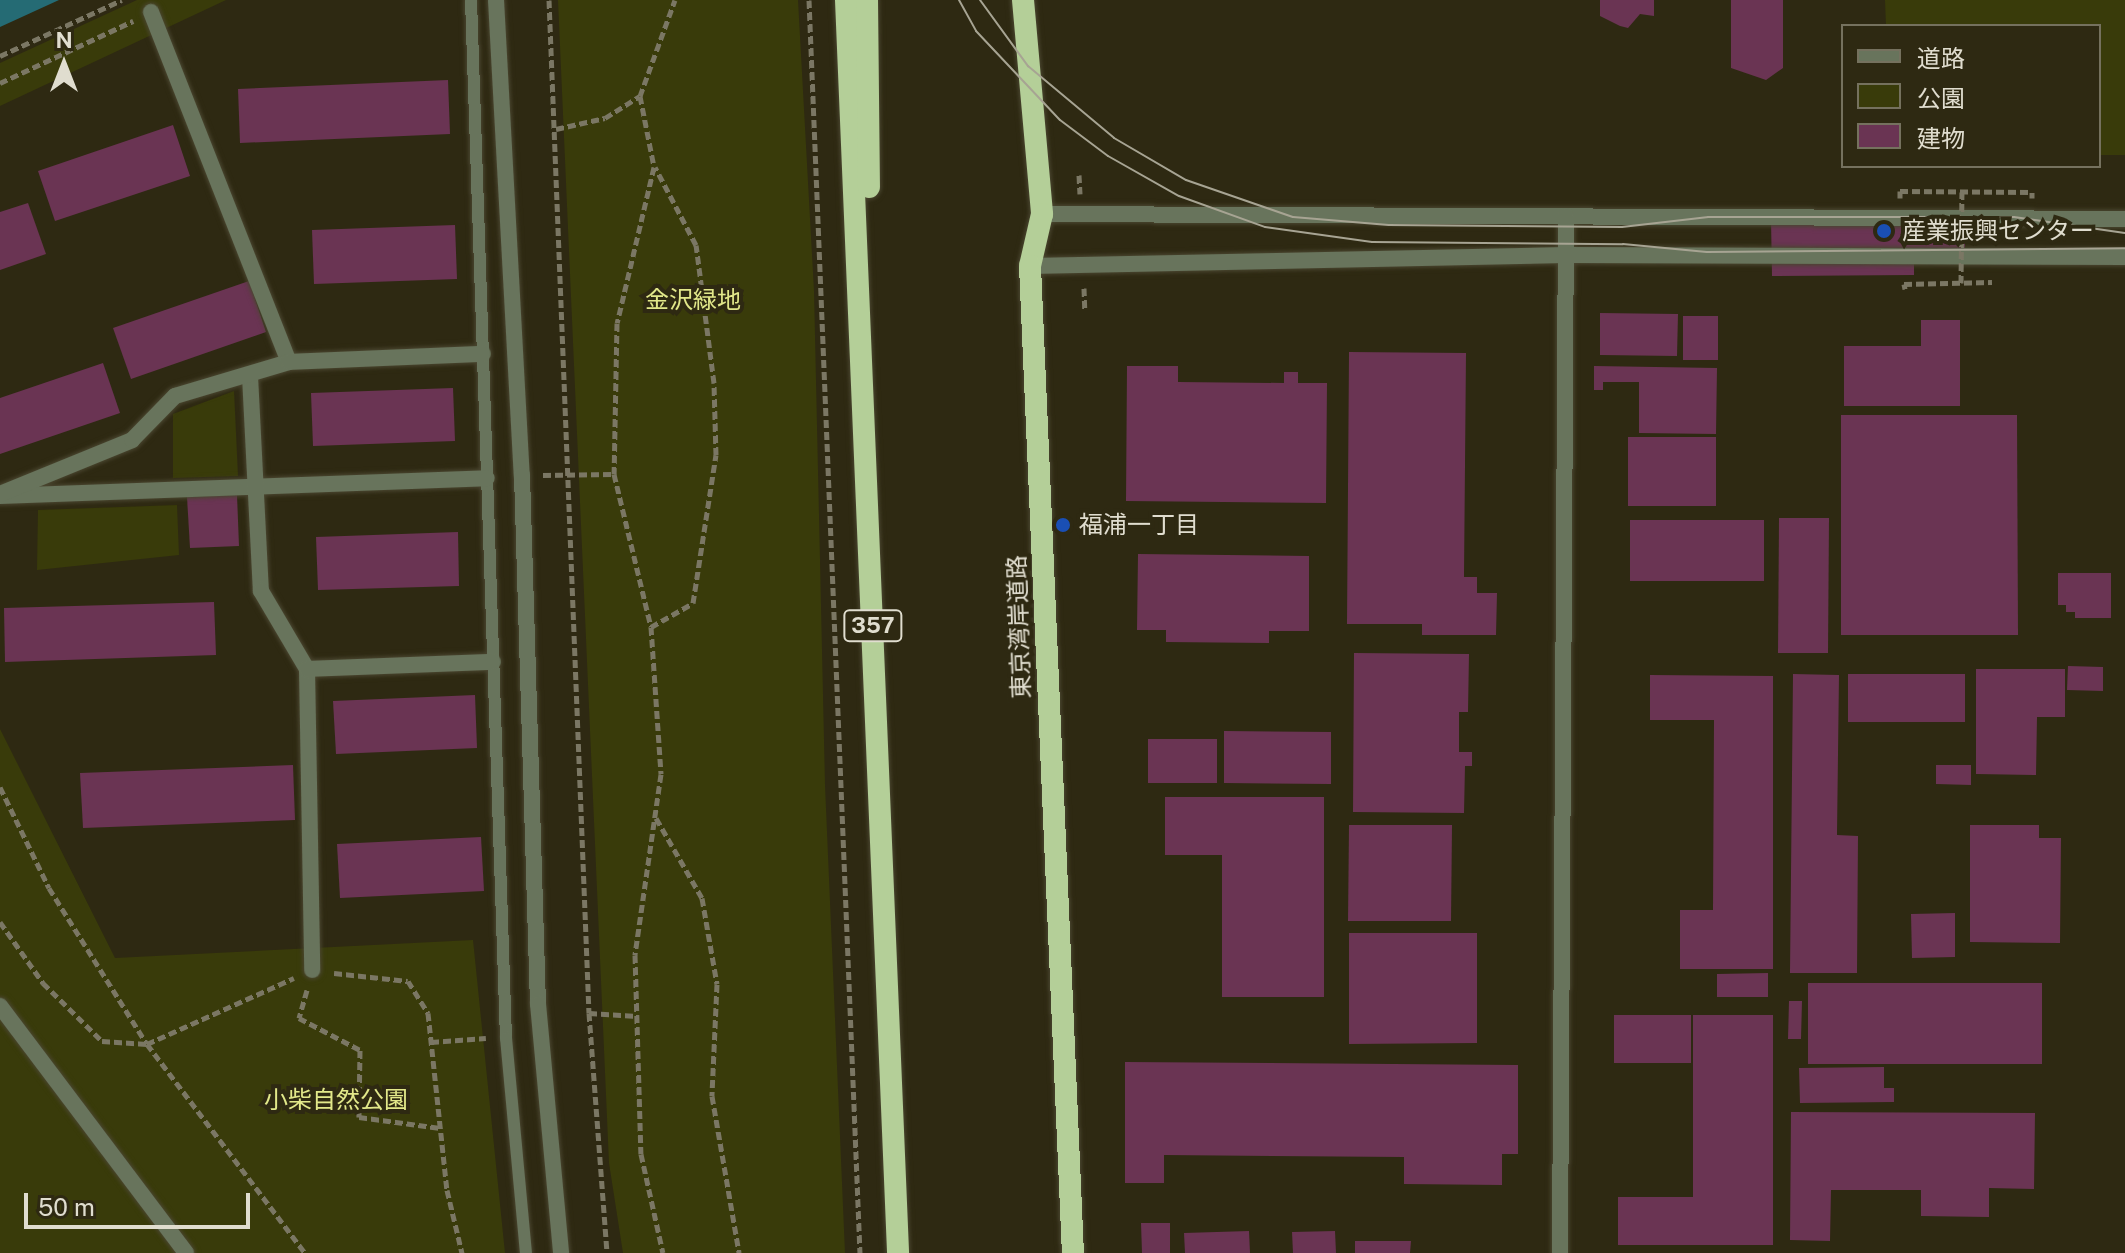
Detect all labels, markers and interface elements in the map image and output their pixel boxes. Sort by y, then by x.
north arrow [24,24,104,104]
legend [1841,24,2101,168]
text: N [55,27,73,53]
text: 道路 [1917,44,1965,72]
text: 公園 [1917,84,1965,112]
text: 建物 [1917,124,1965,152]
place label: 産業振興センター [1902,217,2094,245]
marker: 産業振興センター [1873,220,1895,242]
park label: 金沢緑地 [645,286,741,314]
place label: 福浦一丁目 [1079,511,1199,539]
marker: 福浦一丁目 [1054,516,1072,534]
street label: 東京湾岸道路 [1002,555,1036,699]
road number: 357 [843,608,903,644]
park label: 小柴自然公園 [264,1086,408,1114]
scale bar [28,1177,254,1227]
text: 50 m [38,1193,95,1221]

